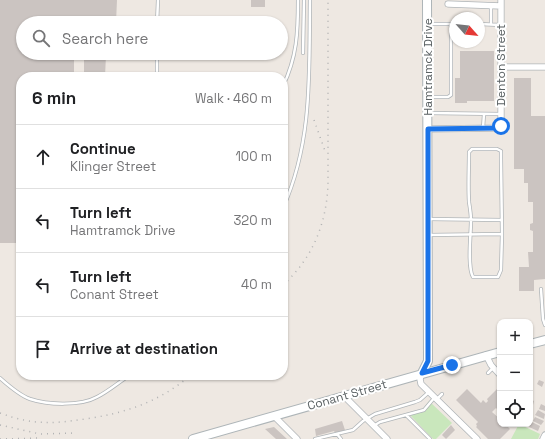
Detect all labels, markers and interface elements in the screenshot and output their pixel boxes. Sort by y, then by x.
north arrow [449,12,485,48]
search box [16,16,288,60]
street label: Hamtramck Drive [420,18,436,116]
street label: Denton Street [493,24,509,106]
icon: search [30,27,52,49]
text: Search here [62,29,148,48]
text: 6 min [32,87,76,109]
text: Walk · 460 m [195,90,272,107]
route start [492,117,510,135]
text: Continue [70,139,136,158]
icon: ahead [32,146,54,168]
text: 100 m [235,148,272,165]
text: Klinger Street [70,158,156,175]
text: Turn left [70,203,132,222]
icon: left [32,210,54,232]
text: 320 m [233,212,272,229]
text: Hamtramck Drive [70,222,176,239]
text: Turn left [70,267,132,286]
icon: left [32,274,54,296]
text: 40 m [241,276,272,293]
text: Conant Street [70,286,159,303]
map controls [497,319,533,427]
button: + [497,319,533,355]
icon: arrive [32,338,54,360]
text: Arrive at destination [70,339,218,358]
button: − [497,355,533,391]
route end [443,356,461,374]
street label: Conant Street [305,376,389,414]
button: locate [497,391,533,427]

